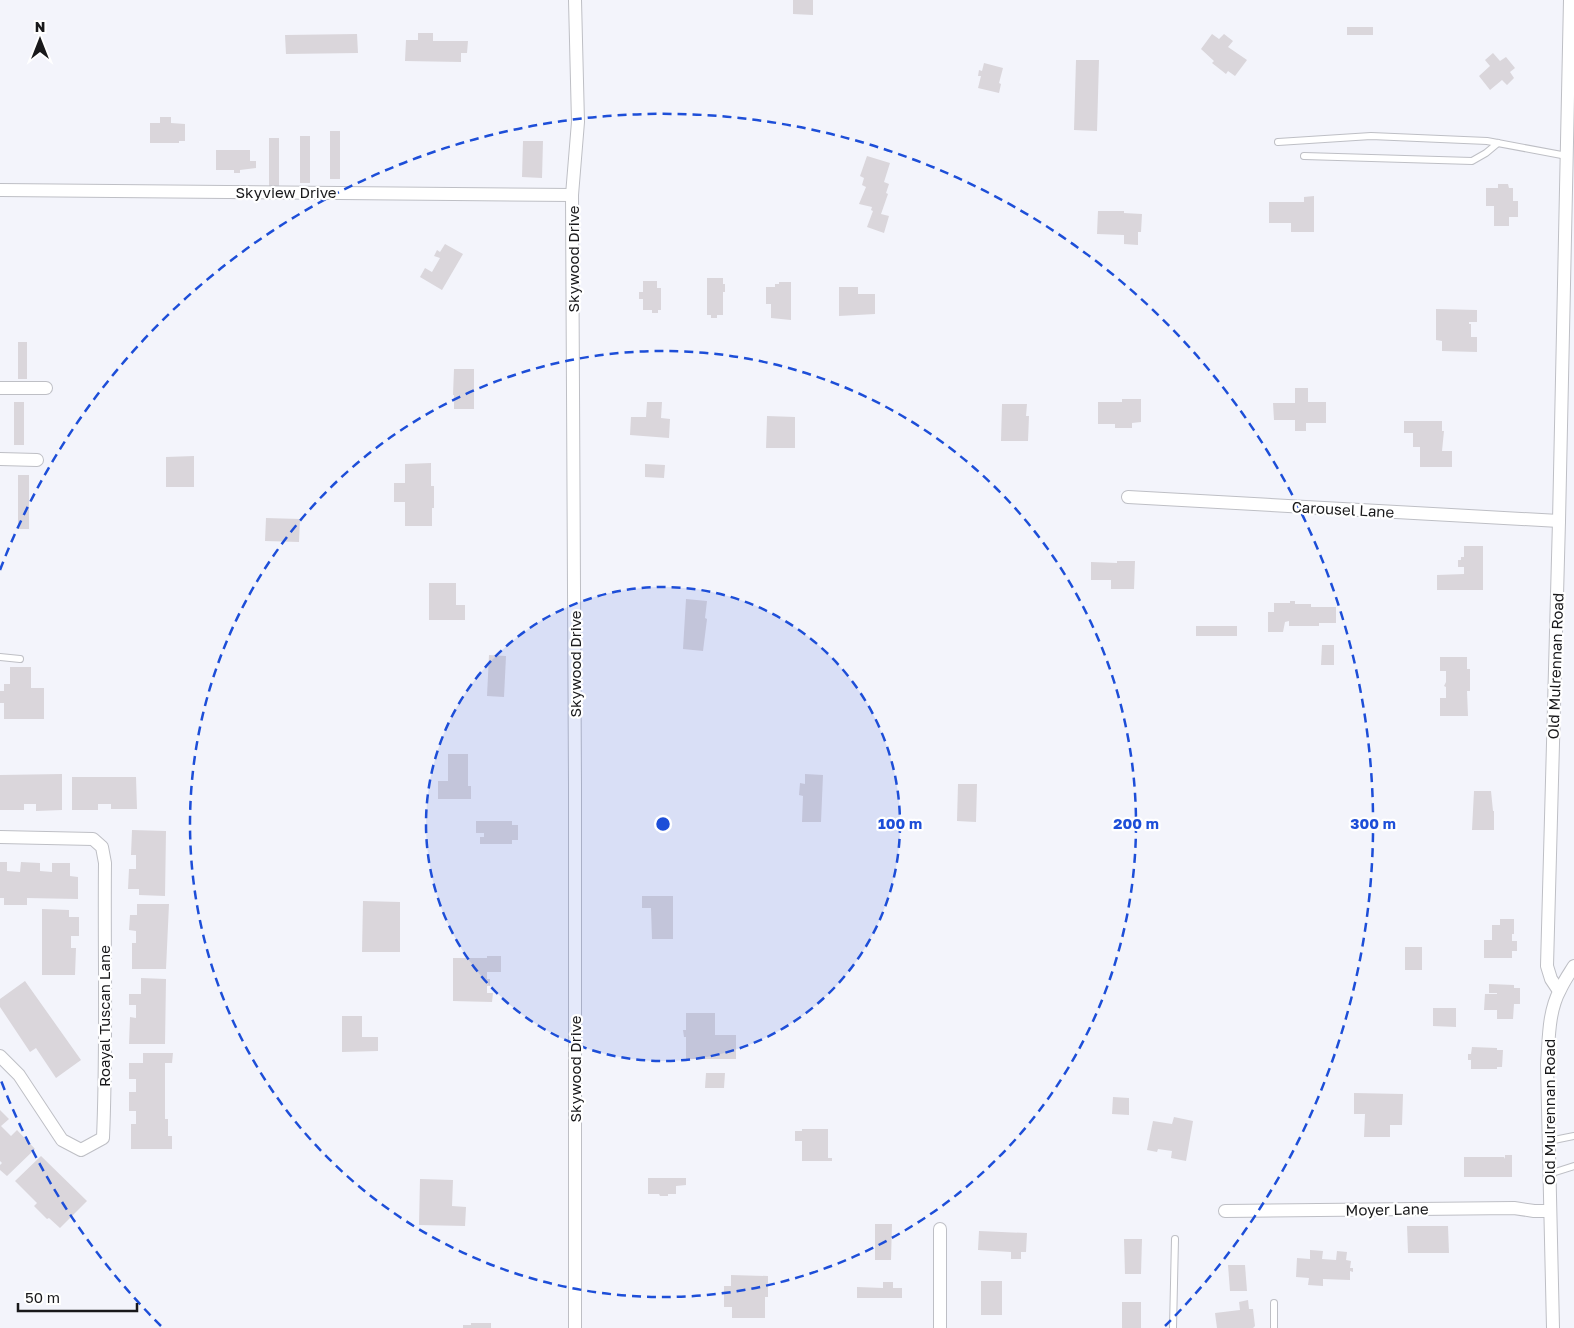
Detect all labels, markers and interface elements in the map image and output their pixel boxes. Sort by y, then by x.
north arrow [15,15,65,65]
text: N [35,18,45,35]
street label: Skyview Drive [235,183,337,201]
street label: Skywood Drive [564,205,582,313]
street label: Carousel Lane [1291,497,1395,521]
street label: Old Mulrennan Road [1543,592,1567,740]
street label: Skywood Drive [566,610,584,718]
text: 100 m [878,814,922,832]
text: 200 m [1113,814,1159,832]
text: 300 m [1350,814,1396,832]
centre of rings [654,815,672,833]
street label: Roayal Tuscan Lane [95,945,113,1087]
street label: Skywood Drive [566,1015,584,1123]
street label: Old Mulrennan Road [1540,1039,1558,1185]
street label: Moyer Lane [1345,1199,1429,1219]
scale bar [18,1280,136,1312]
text: 50 m [25,1288,60,1306]

